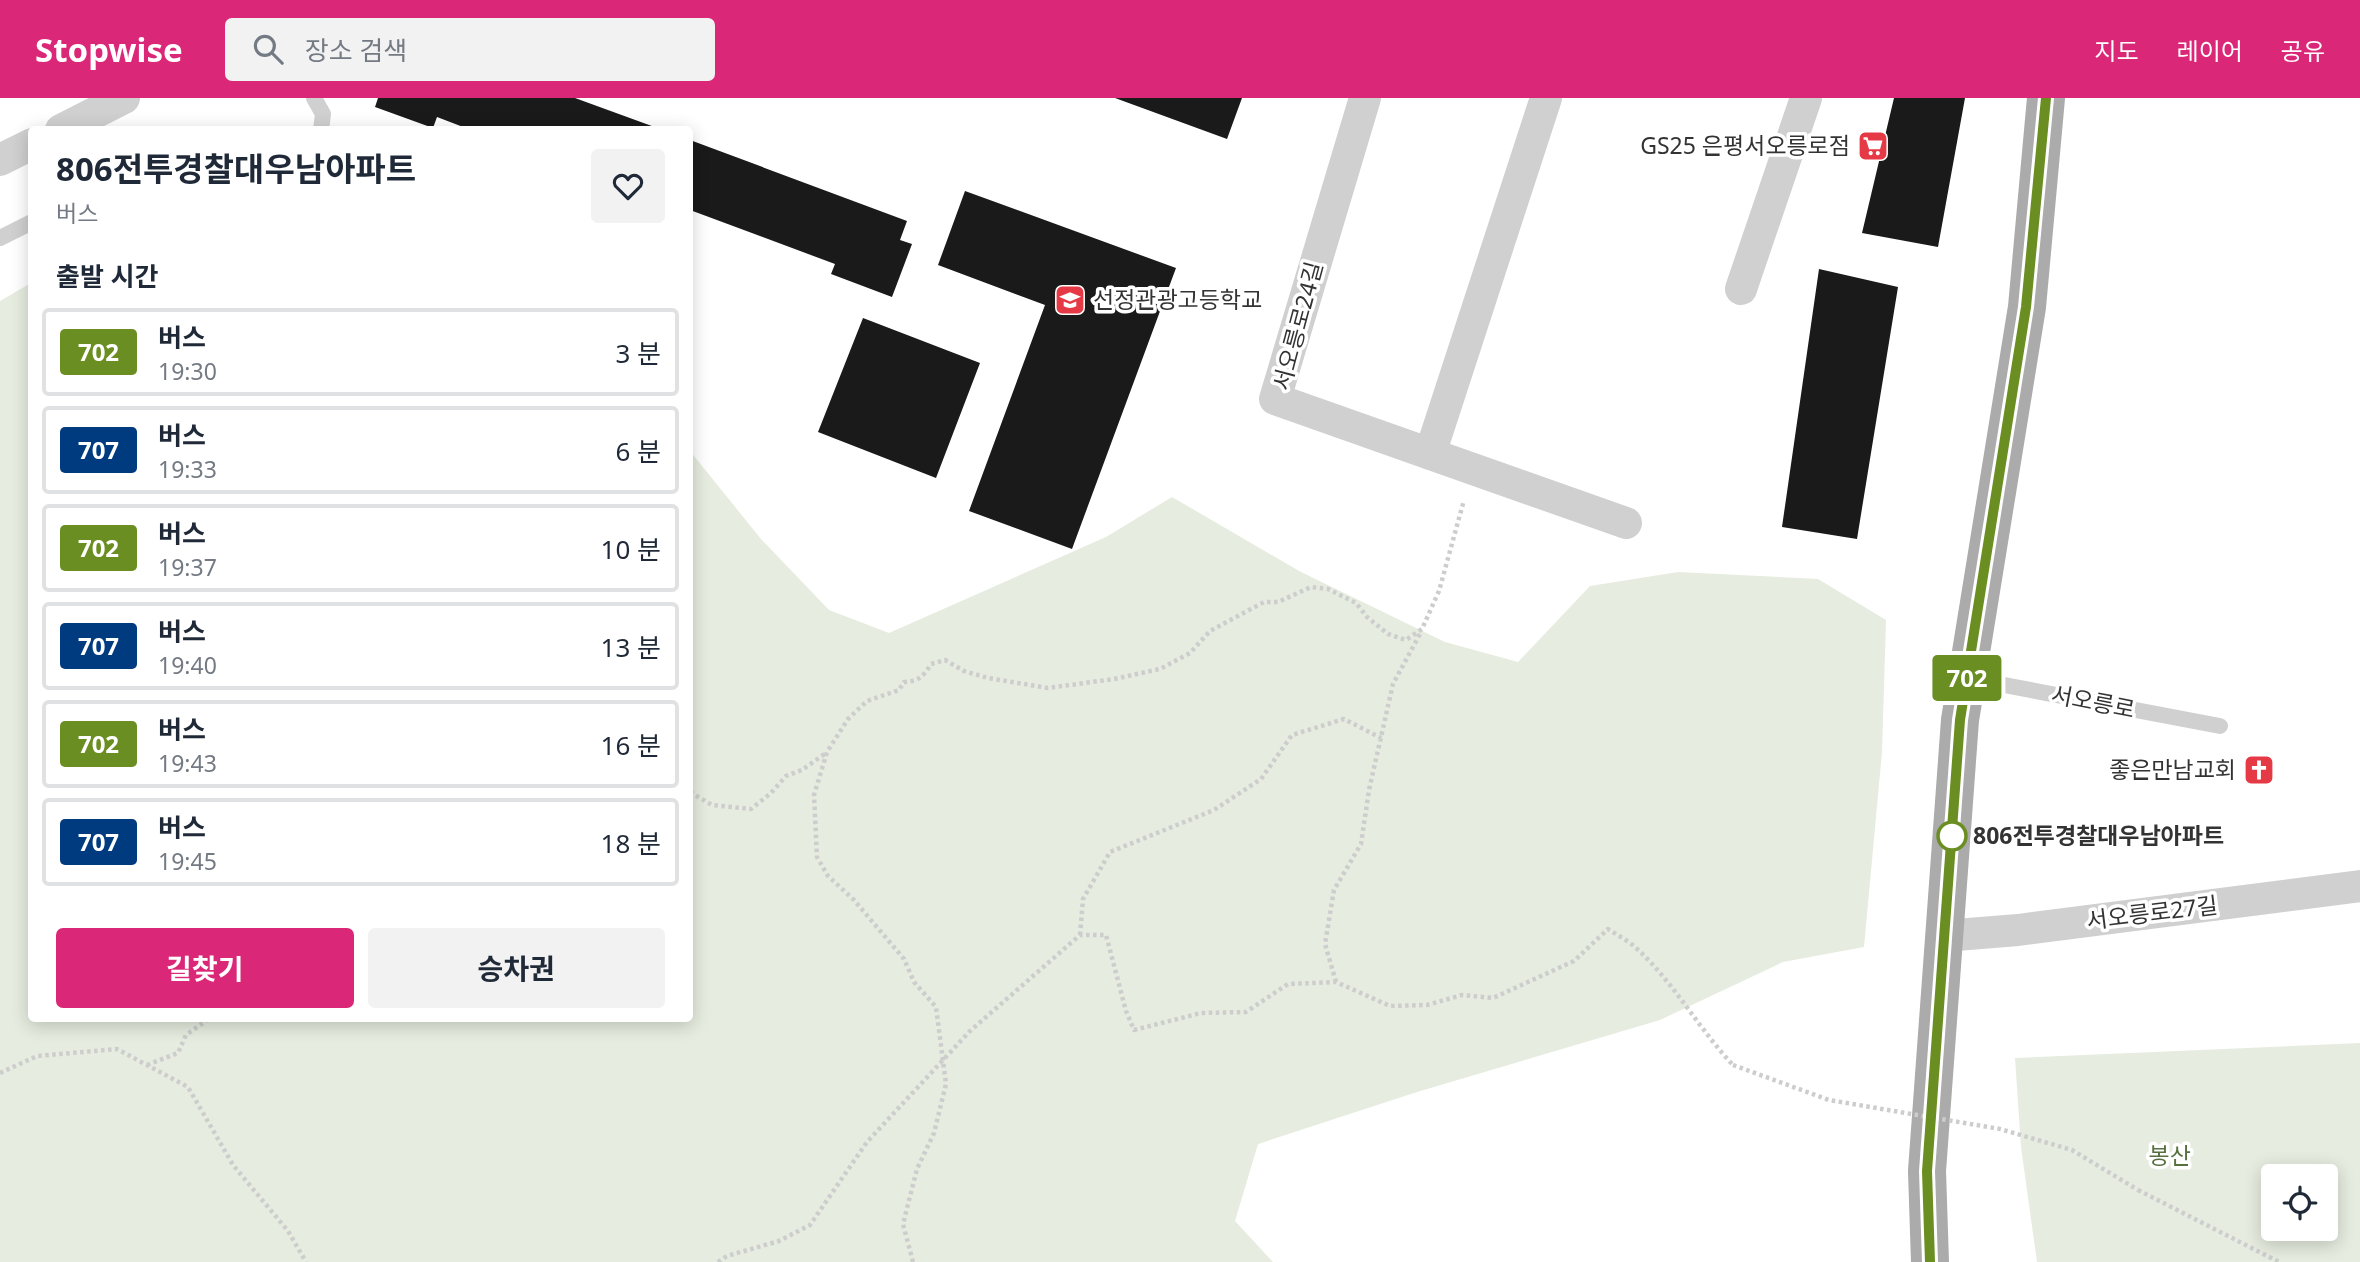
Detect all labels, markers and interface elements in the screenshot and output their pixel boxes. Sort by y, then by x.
search box [225,18,715,81]
text: Stopwise [35,27,183,72]
icon: search [249,30,287,68]
text: 장소 검색 [305,32,407,68]
text: 지도 [2094,34,2139,67]
text: 레이어 [2177,34,2243,67]
text: 공유 [2281,34,2325,67]
place label: GS25 은평서오릉로점 [1640,129,1850,161]
supermarket icon: GS25 은평서오릉로점 [1856,129,1890,163]
text: 806전투경찰대우남아파트 [56,146,416,191]
button: heart [591,149,665,223]
text: 버스 [56,197,98,229]
text: 출발 시간 [56,258,158,294]
street label: 서오릉로24길 [1264,258,1330,394]
school or university icon: 선정관광고등학교 [1053,283,1087,317]
place label: 선정관광고등학교 [1093,283,1262,315]
text: 버스 [158,319,206,355]
text: 702 [78,335,119,368]
text: 3 분 [615,335,661,371]
text: 19:30 [158,355,217,387]
text: 버스 [158,417,206,453]
text: 707 [78,433,119,466]
text: 6 분 [615,433,661,469]
text: 19:33 [158,453,217,485]
text: 버스 [158,515,206,551]
text: 702 [78,531,119,564]
text: 10 분 [601,531,661,567]
text: 19:37 [158,551,217,583]
text: 버스 [158,613,206,649]
text: 707 [78,629,119,662]
text: 13 분 [601,629,661,665]
text: 19:40 [158,649,217,681]
line badge: 702 [1927,655,2007,701]
text: 702 [1946,661,1988,694]
street label: 서오릉로 [2049,677,2138,725]
text: 버스 [158,711,206,747]
text: 702 [78,727,119,760]
text: 16 분 [601,727,661,763]
text: 19:43 [158,747,217,779]
place label: 좋은만남교회 [2109,753,2236,785]
church icon: 좋은만남교회 [2242,753,2276,787]
text: 버스 [158,809,206,845]
place label: 806전투경찰대우남아파트 [1973,819,2224,851]
marker: 806전투경찰대우남아파트 [1937,821,1967,851]
text: 707 [78,825,119,858]
text: 18 분 [601,825,661,861]
text: 19:45 [158,845,217,877]
street label: 서오릉로27길 [2084,888,2219,936]
button: 길찾기 [56,928,354,1008]
button: 승차권 [368,928,665,1008]
park label: 봉산 [2149,1139,2191,1171]
map controls [2261,1164,2338,1241]
button: locate [2261,1164,2338,1241]

